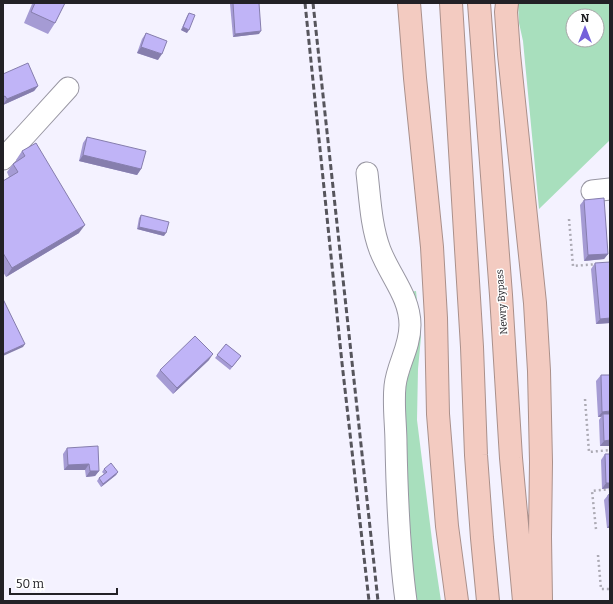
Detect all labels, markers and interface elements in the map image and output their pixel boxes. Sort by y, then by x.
north arrow [565,8,605,48]
text: N [581,12,590,25]
street label: Newry Bypass [494,269,510,335]
scale bar [10,570,117,596]
text: 50 m [16,577,45,591]

